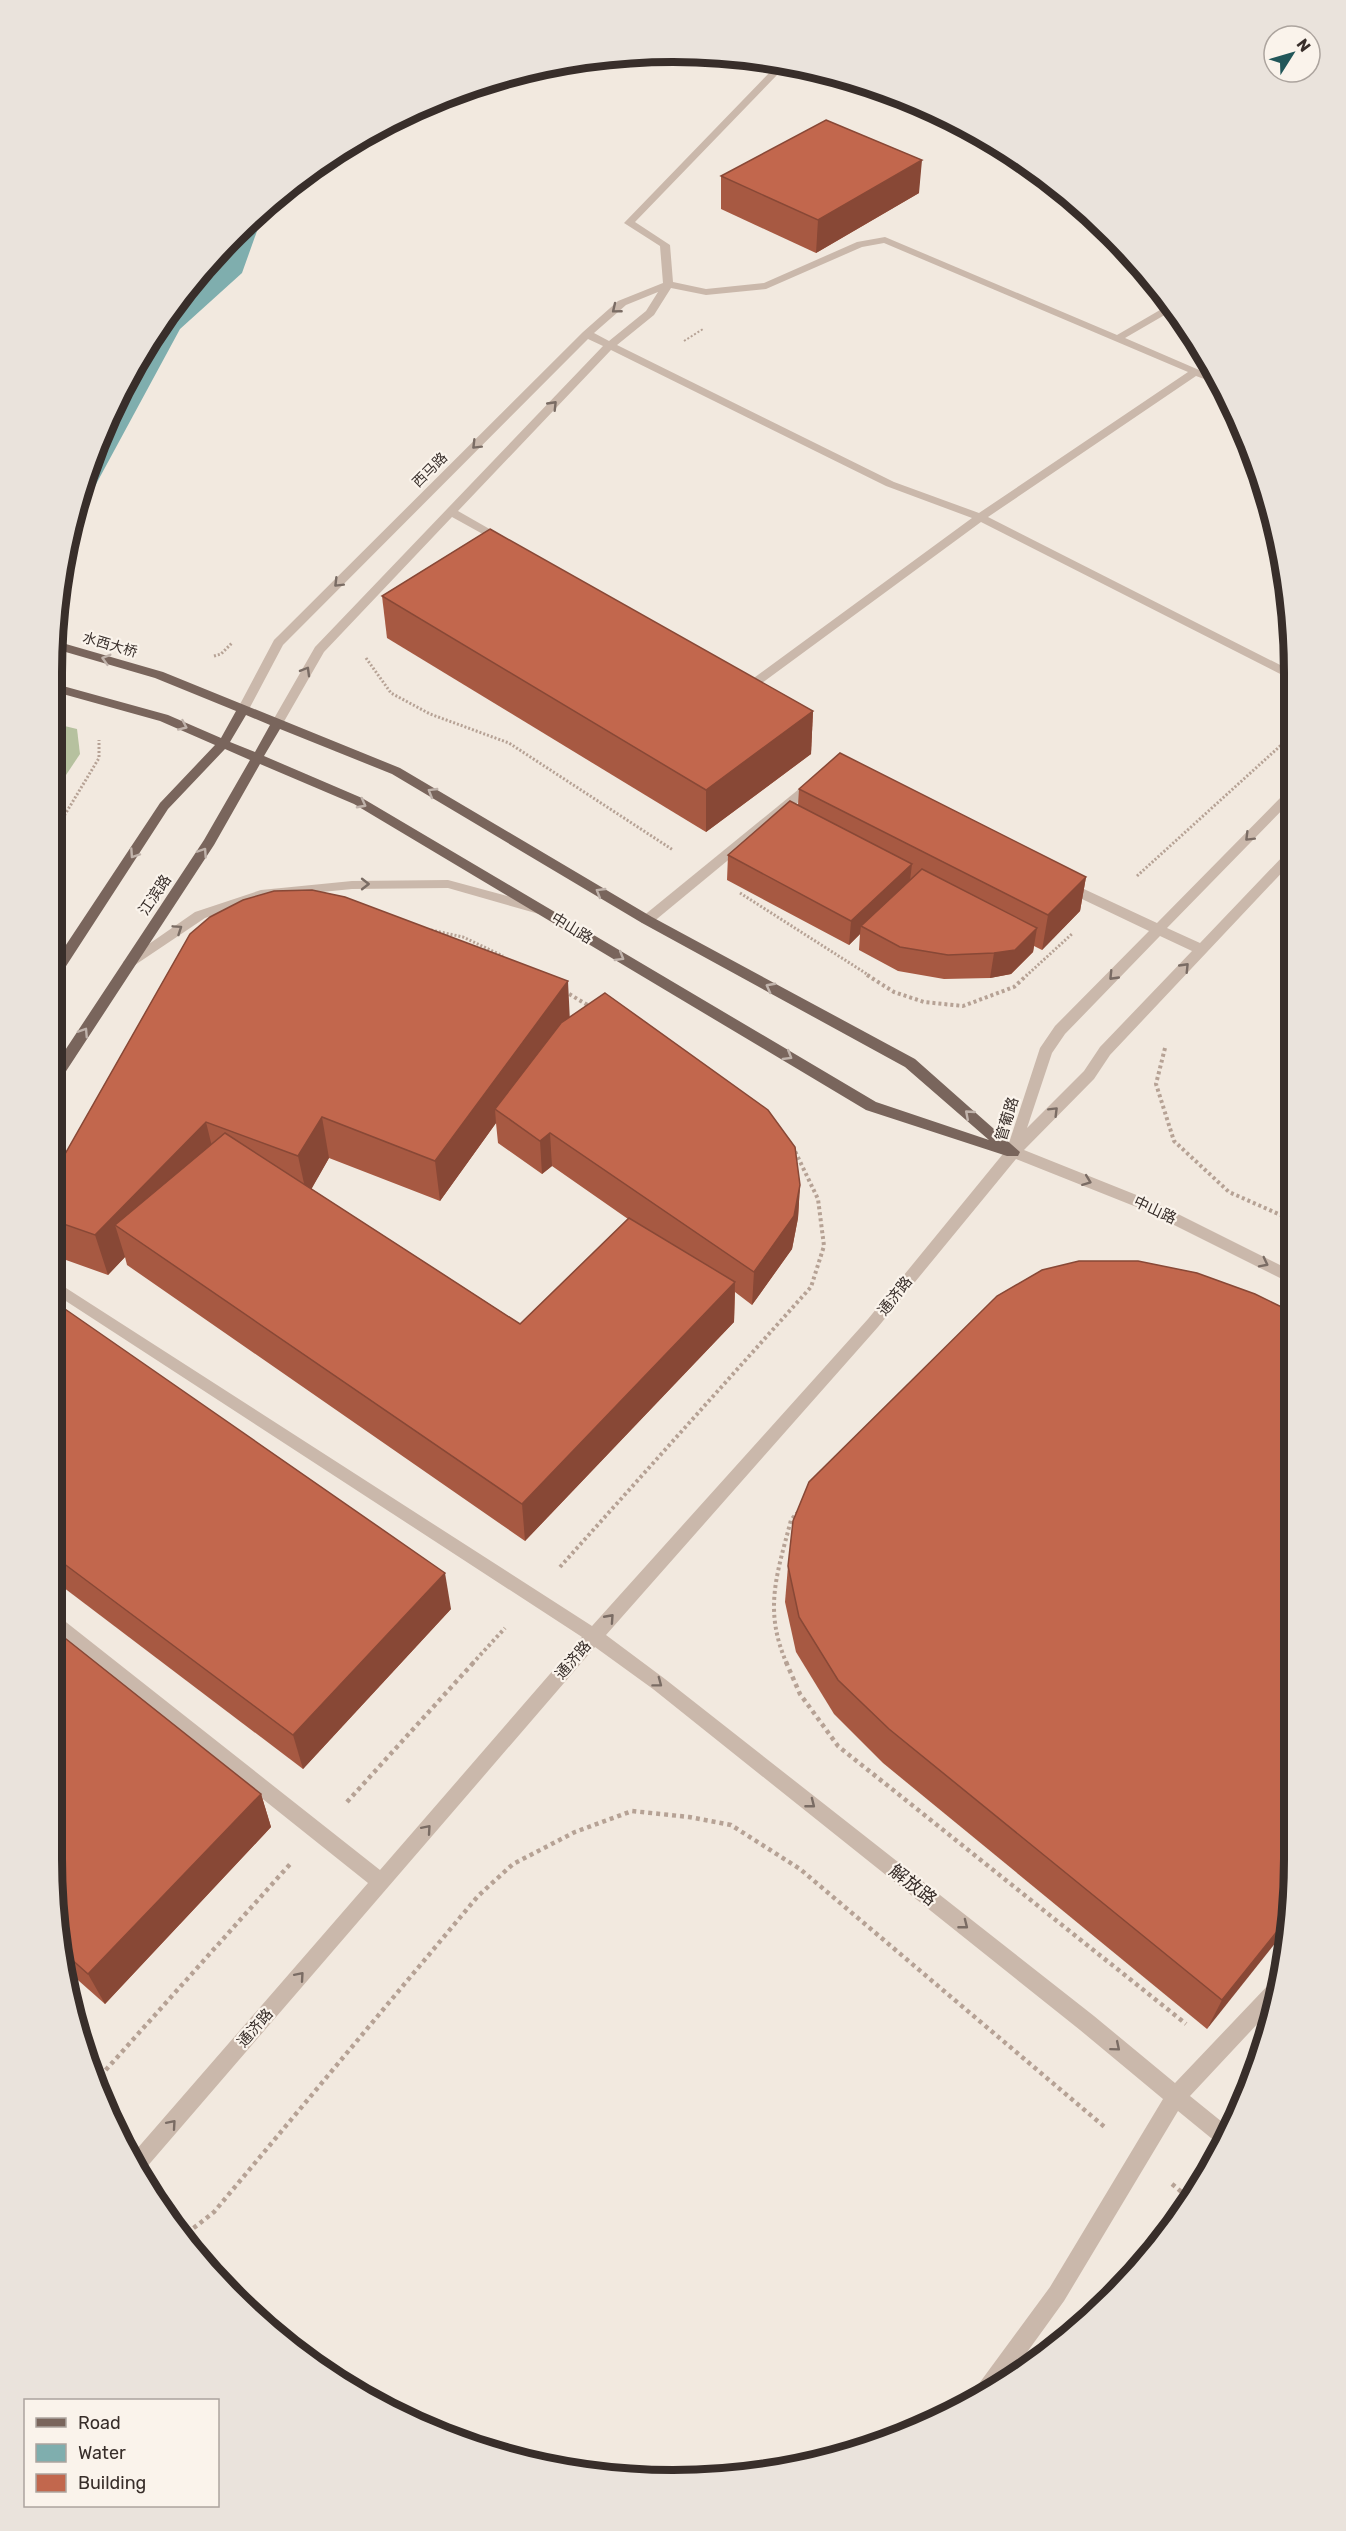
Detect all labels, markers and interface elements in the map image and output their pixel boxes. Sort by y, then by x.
north arrow [1262,24,1322,84]
text: N [1293,35,1315,56]
one-way arrow [612,302,623,313]
one-way arrow [545,402,556,413]
one-way arrow [473,437,484,448]
street label: 西马路 [409,449,451,491]
one-way arrow [335,575,346,586]
street label: 水西大桥 [81,629,139,661]
one-way arrow [101,654,112,666]
one-way arrow [299,667,311,677]
one-way arrow [177,719,188,731]
one-way arrow [428,788,438,800]
one-way arrow [355,797,366,808]
one-way arrow [1246,829,1257,840]
one-way arrow [196,847,207,858]
one-way arrow [130,848,141,859]
street label: 江滨路 [135,871,175,919]
one-way arrow [361,878,370,891]
one-way arrow [596,888,606,899]
street label: 中山路 [548,909,596,947]
one-way arrow [172,925,183,936]
one-way arrow [614,949,624,961]
one-way arrow [1178,964,1189,974]
one-way arrow [1109,968,1120,979]
one-way arrow [766,983,776,994]
one-way arrow [77,1028,88,1039]
one-way arrow [781,1049,792,1061]
street label: 管葡路 [992,1095,1022,1143]
one-way arrow [1046,1107,1057,1118]
one-way arrow [965,1110,976,1121]
one-way arrow [1081,1174,1092,1187]
street label: 中山路 [1131,1192,1179,1228]
one-way arrow [1257,1256,1268,1268]
street label: 通济路 [874,1273,916,1319]
one-way arrow [603,1614,614,1625]
street label: 通济路 [551,1637,595,1683]
one-way arrow [651,1676,662,1687]
one-way arrow [804,1797,815,1808]
one-way arrow [420,1825,431,1836]
street label: 解放路 [885,1860,941,1910]
one-way arrow [957,1918,968,1929]
one-way arrow [293,1972,304,1983]
street label: 通济路 [233,2005,277,2051]
one-way arrow [1109,2040,1120,2051]
one-way arrow [165,2120,176,2131]
legend [24,2399,219,2507]
text: Road [78,2412,121,2434]
text: Water [78,2442,126,2464]
text: Building [78,2472,146,2494]

